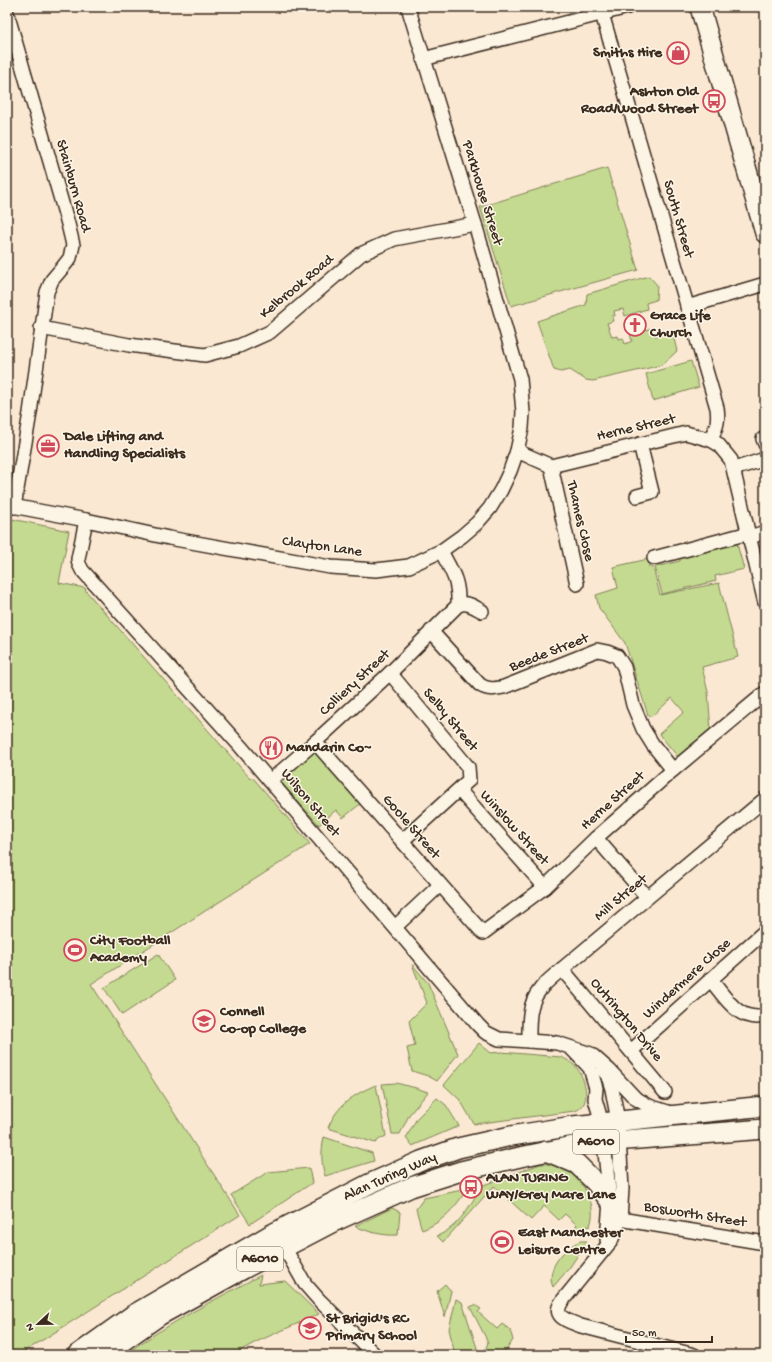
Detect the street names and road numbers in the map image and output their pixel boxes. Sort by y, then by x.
street label: Stainburn Road [51,138,95,236]
street label: Parkhouse Street [457,138,507,249]
street label: South Street [658,178,698,261]
street label: Kelbrook Road [256,250,339,323]
street label: Herne Street [595,410,679,446]
street label: Thames Close [562,478,598,563]
street label: Clayton Lane [281,532,363,562]
street label: Beede Street [506,629,593,677]
street label: Colliery Street [316,645,395,720]
street label: Selby Street [418,685,483,757]
street label: Wilson Street [276,765,345,842]
street label: Herne Street [577,766,650,834]
street label: Winslow Street [476,787,554,871]
street label: Goole Street [378,791,445,864]
street label: Mill Street [591,869,653,925]
street label: Windermere Close [639,935,735,1023]
street label: Outrington Drive [586,974,666,1066]
road number: A6010 [573,1130,619,1154]
street label: Alan Turing Way [341,1148,440,1206]
street label: Bosworth Street [642,1198,749,1232]
road number: A6010 [237,1247,283,1271]

